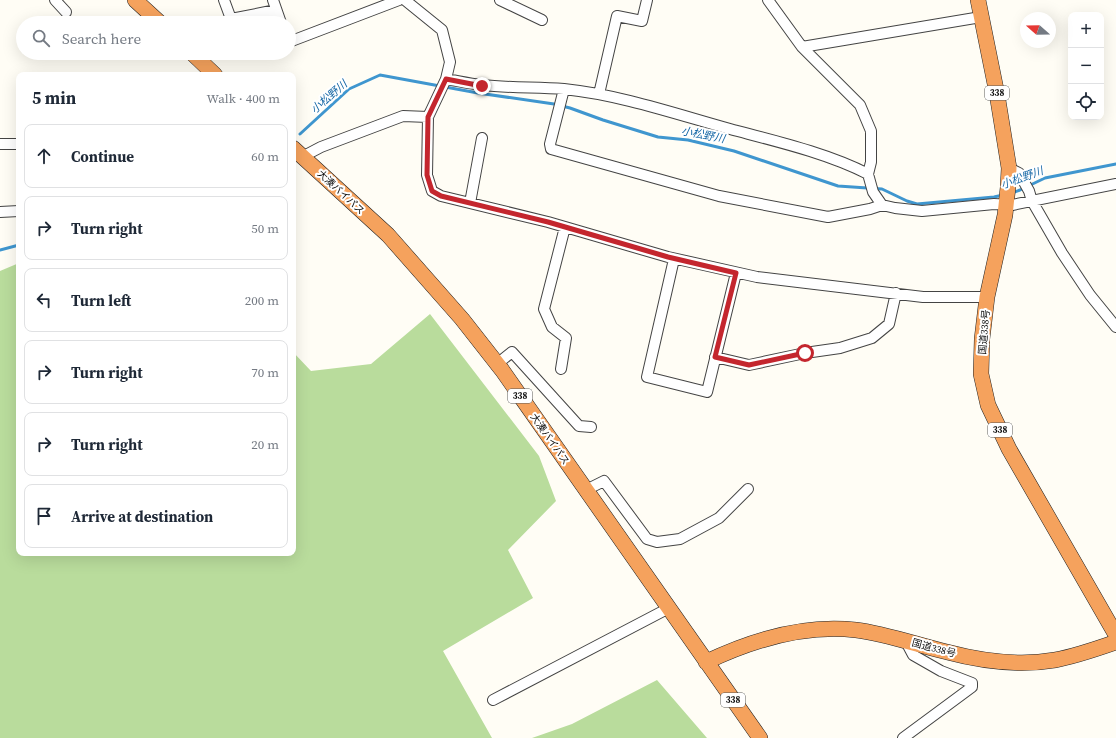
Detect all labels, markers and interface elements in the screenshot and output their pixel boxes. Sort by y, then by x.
north arrow [1020,12,1056,48]
map controls [1068,12,1104,120]
button: + [1068,12,1104,48]
search box [16,16,296,60]
icon: search [30,27,52,49]
text: Search here [62,28,141,49]
button: − [1068,48,1104,84]
water label: 小松野川 [307,76,351,117]
route end [473,77,491,95]
button: locate [1068,84,1104,120]
text: 5 min [32,86,76,110]
road number: 338 [985,86,1009,100]
text: Walk · 400 m [207,90,280,107]
water label: 小松野川 [680,123,727,147]
icon: ahead [33,145,55,167]
text: Continue [71,146,134,167]
text: 60 m [251,148,279,165]
water label: 小松野川 [999,163,1046,193]
street label: 大湊バイパス [315,167,367,217]
icon: right [33,217,55,239]
text: Turn right [71,218,143,239]
text: 50 m [251,220,279,237]
icon: left [33,289,55,311]
text: Turn left [71,290,131,311]
text: 200 m [245,292,279,309]
street label: 国道338号 [976,309,992,355]
route start [796,344,814,362]
icon: right [33,361,55,383]
text: Turn right [71,362,143,383]
text: 70 m [251,364,279,381]
road number: 338 [508,389,532,403]
street label: 大湊バイパス [528,411,572,467]
road number: 338 [988,423,1012,437]
icon: right [33,433,55,455]
text: Turn right [71,434,143,455]
text: 20 m [251,436,279,453]
icon: arrive [33,505,55,527]
text: Arrive at destination [71,506,213,527]
street label: 国道338号 [911,636,957,660]
road number: 338 [721,693,745,707]

